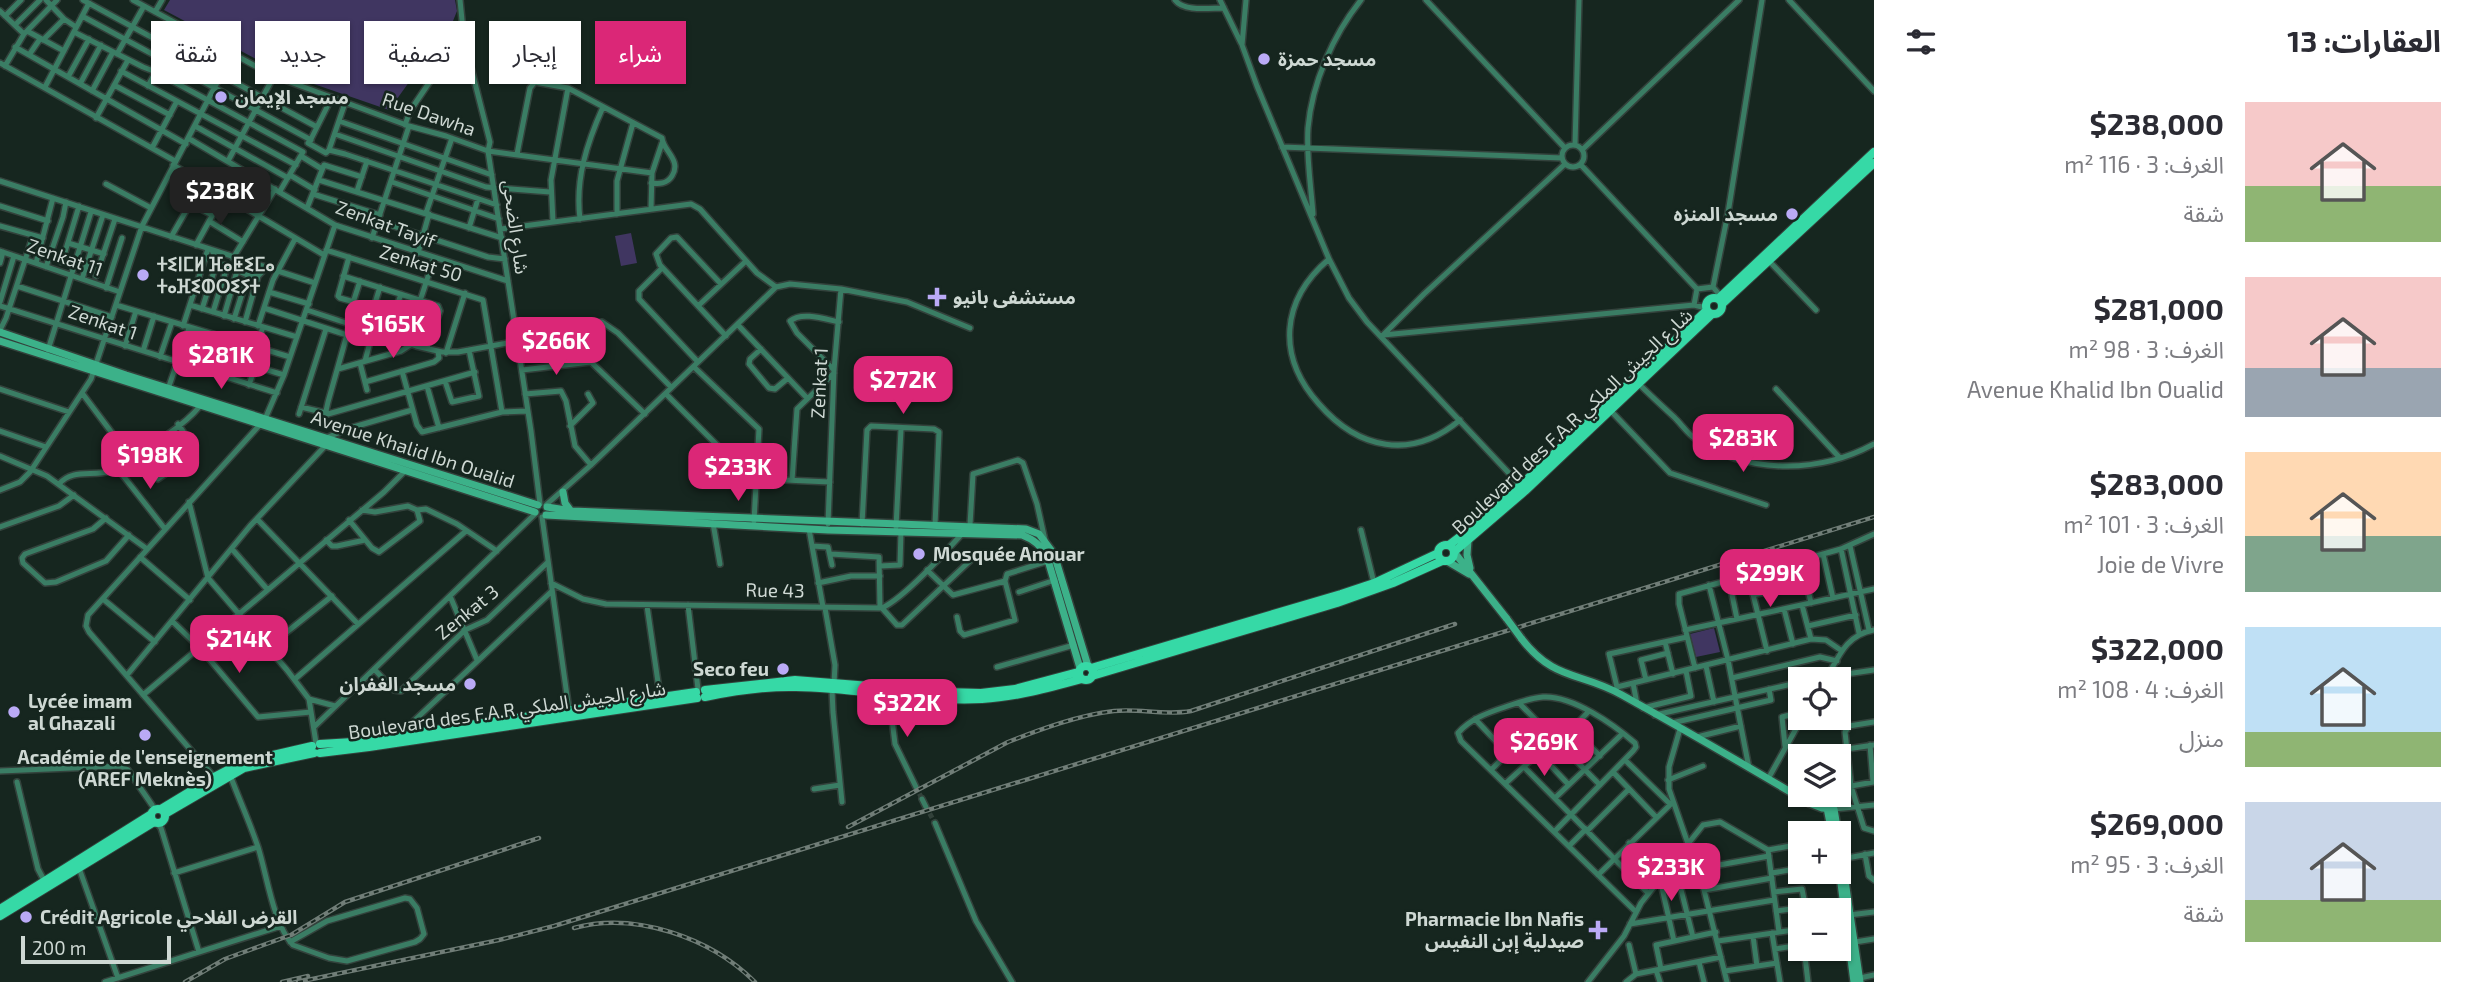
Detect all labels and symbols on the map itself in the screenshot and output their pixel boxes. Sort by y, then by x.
place label: مسجد حمزة [1278,47,1376,71]
marker: مسجد حمزة [1256,51,1272,67]
place label: مسجد الإيمان [235,85,349,110]
street label: Rue Dawha [379,87,479,140]
marker: مسجد الإيمان [213,89,229,105]
pin: $238K [171,168,269,227]
street label: شارع الضحى [496,178,534,276]
street label: Zenkat Tayif [333,195,440,253]
place label: مسجد المنزه [1673,202,1778,226]
marker: مسجد المنزه [1784,206,1800,222]
street label: Zenkat 11 [24,233,106,280]
street label: Zenkat 50 [377,239,465,286]
place label: ⵜⵉⵏⵎⵍ ⴼⴰⵟⵉⵎⴰ ⵜⴰⴼⵉⵀⵔⵉⵢⵜ [157,252,275,297]
marker: ⵜⵉⵏⵎⵍ ⴼⴰⵟⵉⵎⴰ ⵜⴰⴼⵉⵀⵔⵉⵢⵜ [135,267,151,283]
place label: مستشفى بانيو [953,285,1076,308]
marker: مستشفى بانيو [927,287,947,307]
street label: Zenkat 1 [66,299,141,344]
pin: $165K [344,300,442,360]
street label: Boulevard des F.A.R شارع الجيش الملكي [1447,303,1700,542]
pin: $266K [507,318,605,377]
pin: $281K [172,332,270,391]
street label: Zenkat 1 [805,347,832,419]
pin: $272K [854,356,952,416]
street label: Avenue Khalid Ibn Oualid [309,405,518,492]
pin: $283K [1694,414,1792,474]
pin: $198K [101,432,199,491]
pin: $233K [689,444,787,503]
place label: Mosquée Anouar [933,542,1085,565]
marker: Mosquée Anouar [911,546,927,562]
pin: $299K [1721,550,1819,609]
street label: Rue 43 [745,577,805,602]
street label: Zenkat 3 [431,579,503,644]
pin: $214K [190,616,288,675]
place label: Seco feu [693,657,769,680]
marker: Seco feu [775,661,791,677]
place label: مسجد الغفران [339,672,456,696]
street label: Boulevard des F.A.R شارع الجيش الملكي [347,676,668,748]
marker: مسجد الغفران [462,676,478,692]
pin: $322K [858,680,956,739]
place label: Lycée imam al Ghazali [28,689,132,734]
marker: Lycée imam al Ghazali [6,704,22,720]
pin: $269K [1495,718,1593,778]
marker: Académie de l'enseignement (AREF Meknès) [137,727,153,743]
place label: Académie de l'enseignement (AREF Meknès) [17,745,273,790]
pin: $233K [1622,844,1720,903]
place label: Crédit Agricole القرض الفلاحي [40,905,297,932]
place label: Pharmacie Ibn Nafis صيدلية إبن النفيس [1405,907,1584,954]
marker: Crédit Agricole القرض الفلاحي [18,909,34,925]
marker: Pharmacie Ibn Nafis صيدلية إبن النفيس [1590,922,1606,938]
scale bar [21,933,172,965]

